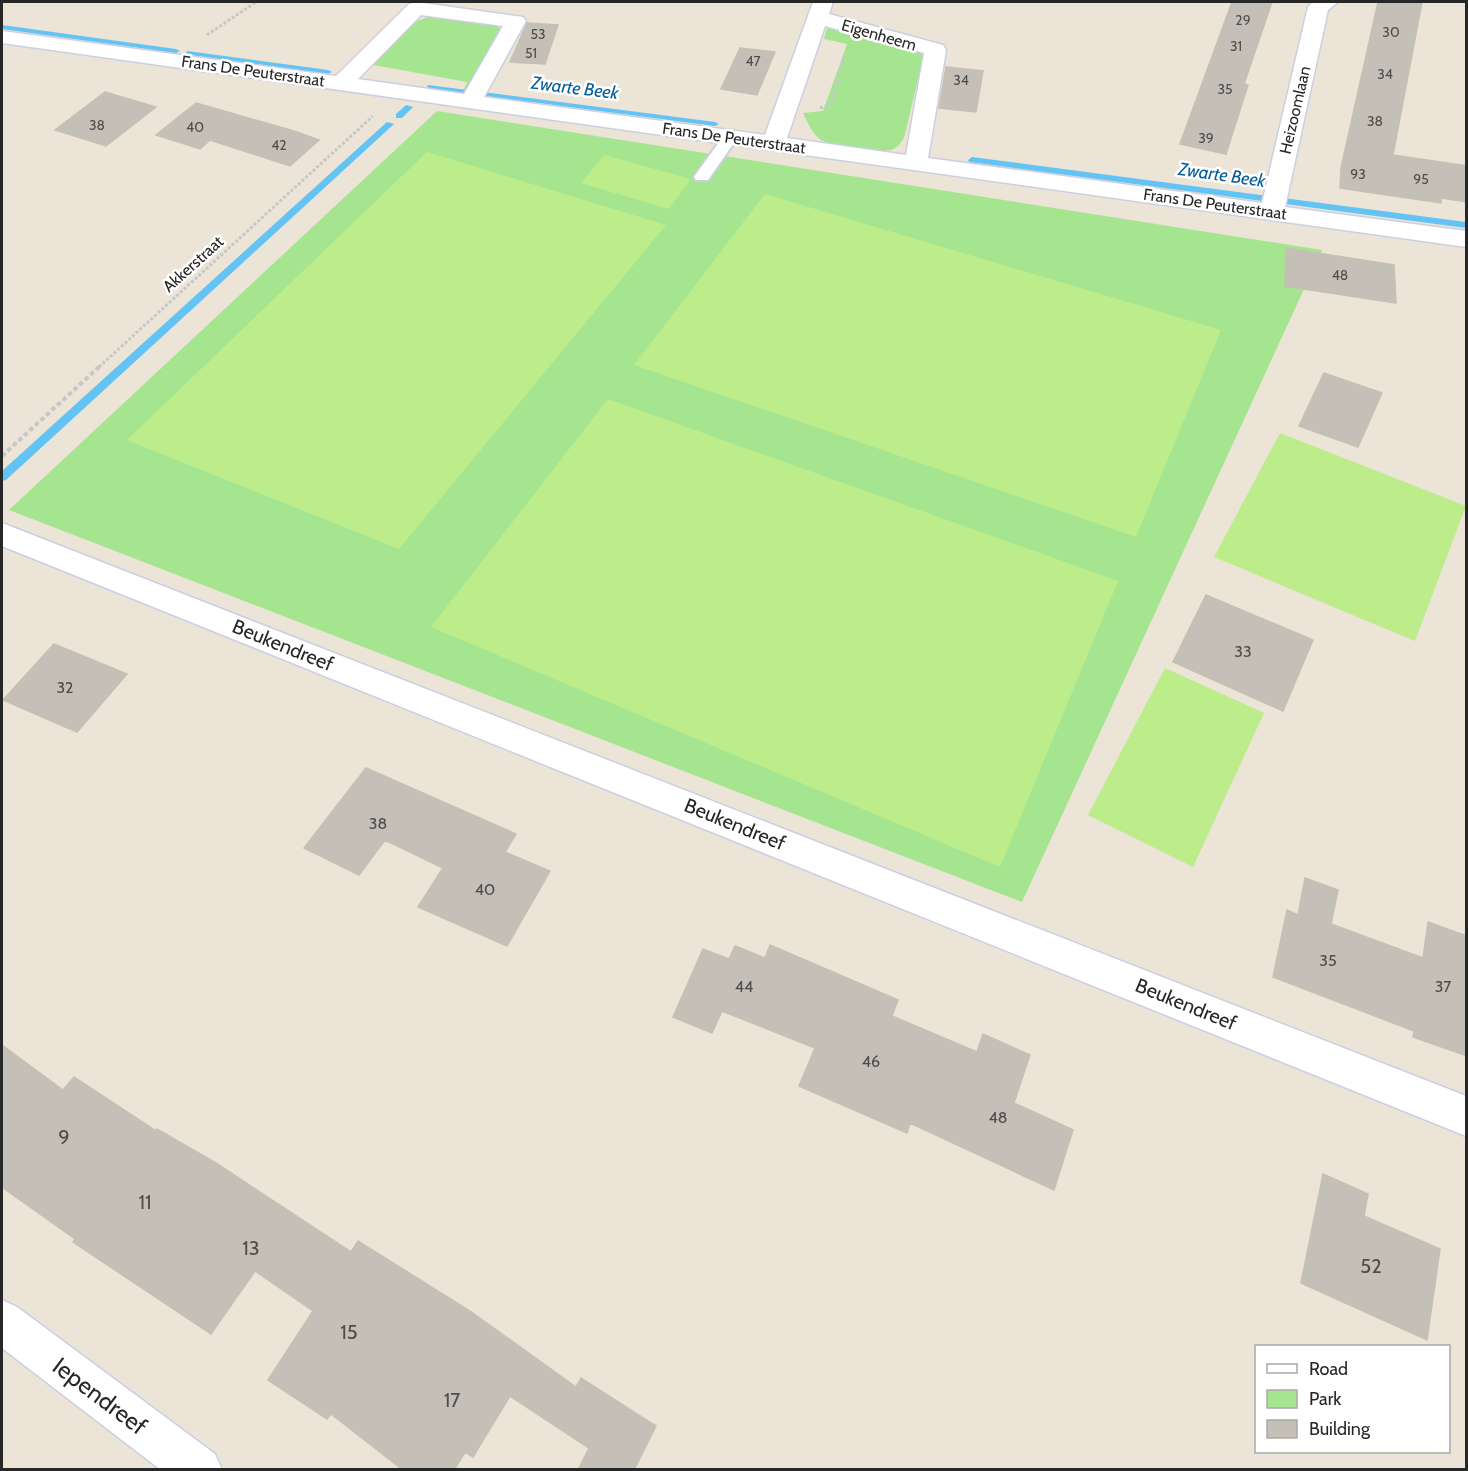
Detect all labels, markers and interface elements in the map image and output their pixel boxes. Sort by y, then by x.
house number: 29 [1235,11,1251,29]
street label: Eigenheem [839,15,919,55]
house number: 30 [1382,23,1400,41]
house number: 53 [530,25,546,43]
house number: 31 [1230,37,1242,55]
house number: 51 [525,44,537,62]
street label: Frans De Peuterstraat [180,52,326,91]
house number: 47 [745,52,761,70]
street label: Heizoomlaan [1276,64,1314,156]
house number: 34 [1377,65,1393,83]
house number: 34 [953,71,969,89]
water label: Zwarte Beek [529,72,621,104]
house number: 35 [1217,80,1233,98]
house number: 38 [1367,112,1383,130]
house number: 38 [89,116,105,134]
house number: 40 [186,118,204,136]
street label: Frans De Peuterstraat [661,119,807,158]
house number: 39 [1198,129,1214,147]
house number: 42 [271,136,287,154]
water label: Zwarte Beek [1176,158,1268,192]
house number: 93 [1350,165,1366,183]
house number: 95 [1413,170,1429,188]
street label: Frans De Peuterstraat [1142,185,1288,224]
street label: Akkerstraat [159,232,228,296]
house number: 48 [1332,266,1348,284]
street label: Beukendreef [229,614,337,676]
house number: 33 [1234,642,1252,661]
house number: 32 [56,678,74,697]
street label: Beukendreef [681,793,789,855]
house number: 38 [369,814,387,833]
house number: 40 [475,880,495,899]
house number: 35 [1319,951,1337,970]
street label: Beukendreef [1132,973,1240,1035]
house number: 44 [735,977,753,996]
house number: 37 [1435,977,1451,996]
house number: 46 [862,1052,880,1071]
house number: 48 [989,1108,1007,1127]
house number: 9 [58,1125,70,1149]
house number: 11 [138,1190,152,1214]
house number: 13 [242,1236,260,1260]
house number: 52 [1360,1254,1382,1278]
house number: 15 [340,1320,358,1344]
legend [1255,1345,1450,1453]
street label: Iependreef [47,1351,153,1441]
text: Road [1309,1358,1348,1380]
house number: 17 [444,1388,460,1412]
text: Park [1309,1388,1342,1410]
text: Building [1309,1418,1371,1440]

